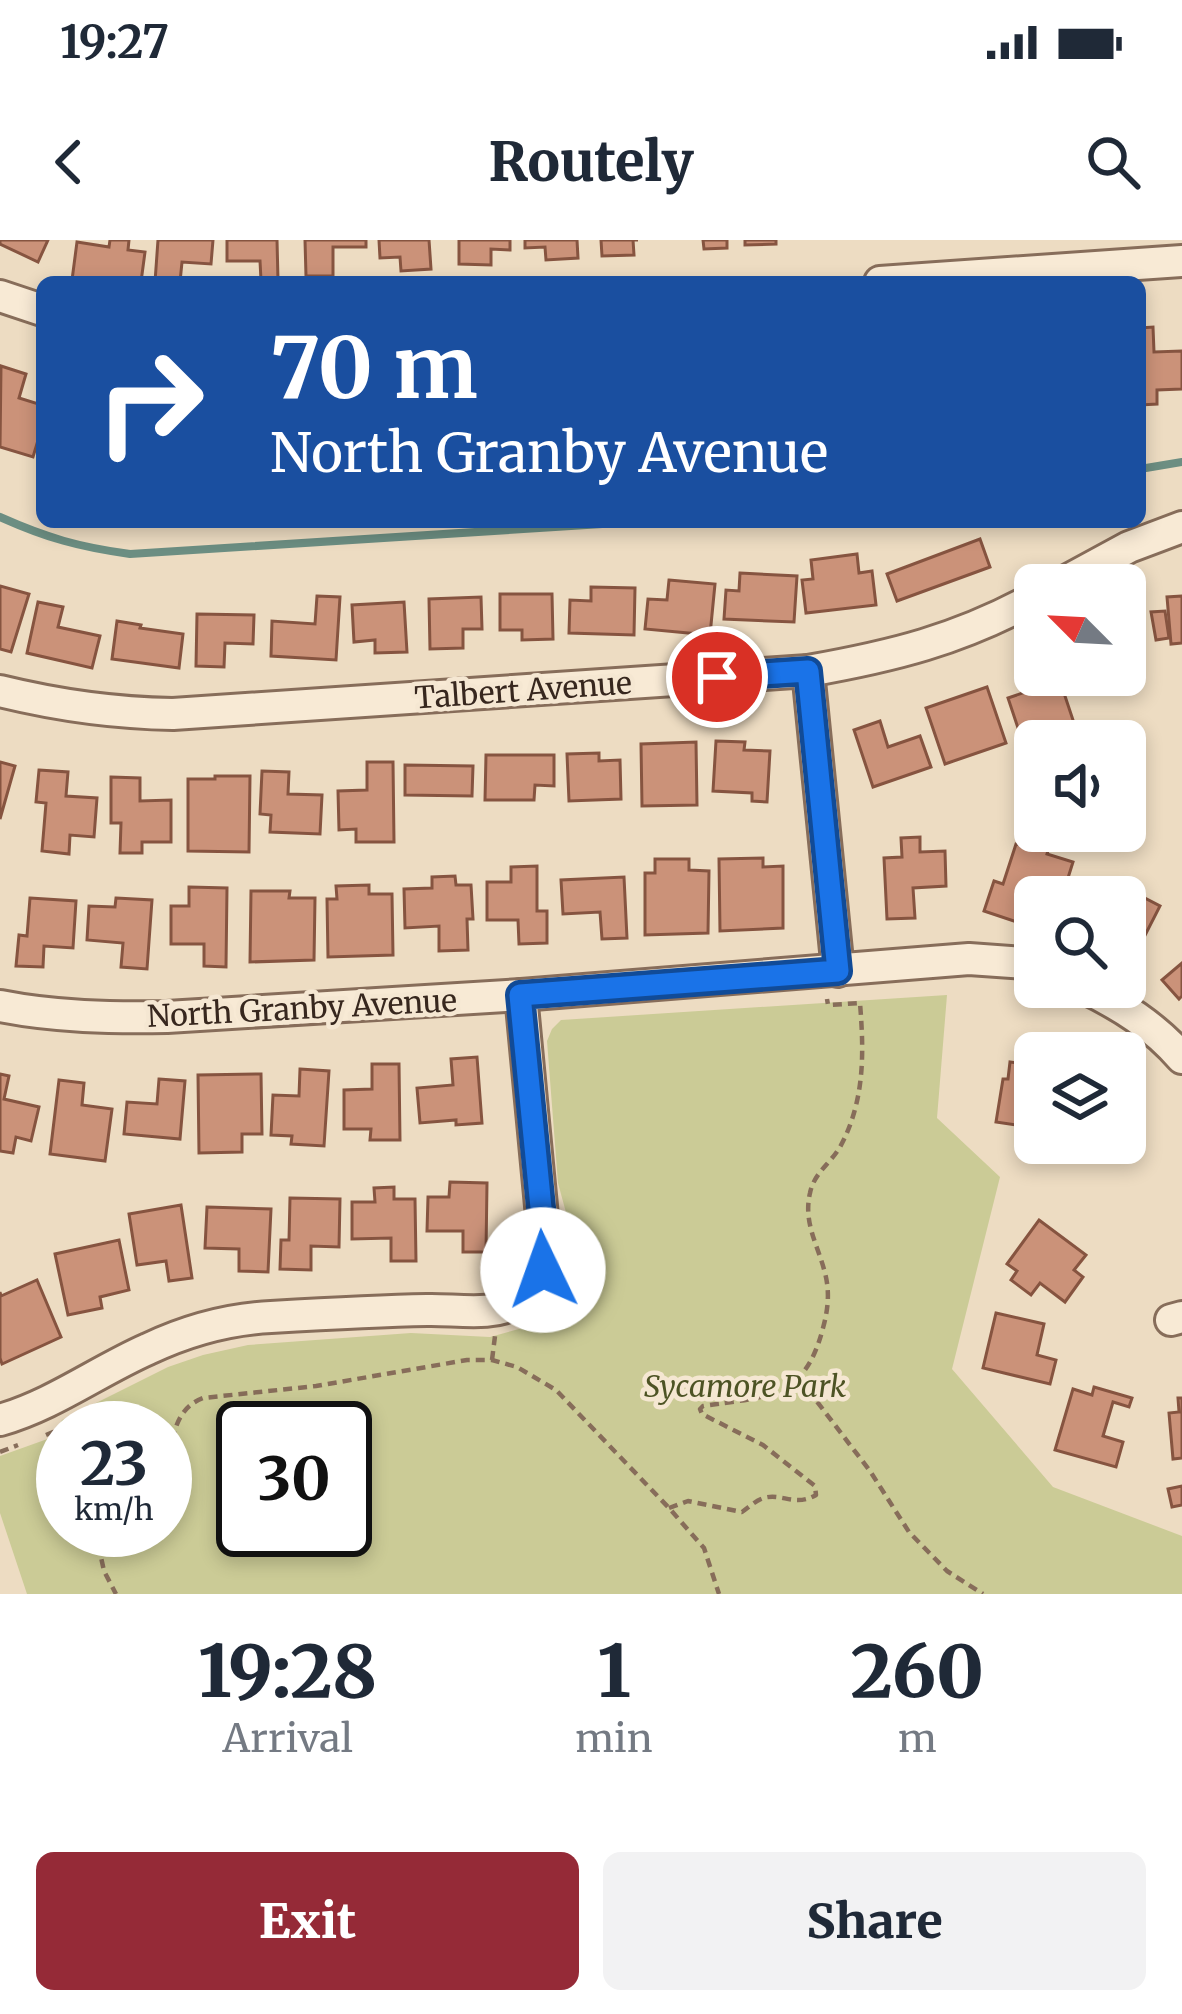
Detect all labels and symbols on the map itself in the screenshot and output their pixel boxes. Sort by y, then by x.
north arrow [1014,564,1146,696]
pin [666,626,768,728]
street label: Talbert Avenue [413,663,633,717]
street label: North Granby Avenue [146,981,458,1035]
position arrow [480,1207,606,1333]
park label: Sycamore Park [644,1367,847,1405]
speed limit sign: 30 [216,1401,372,1557]

